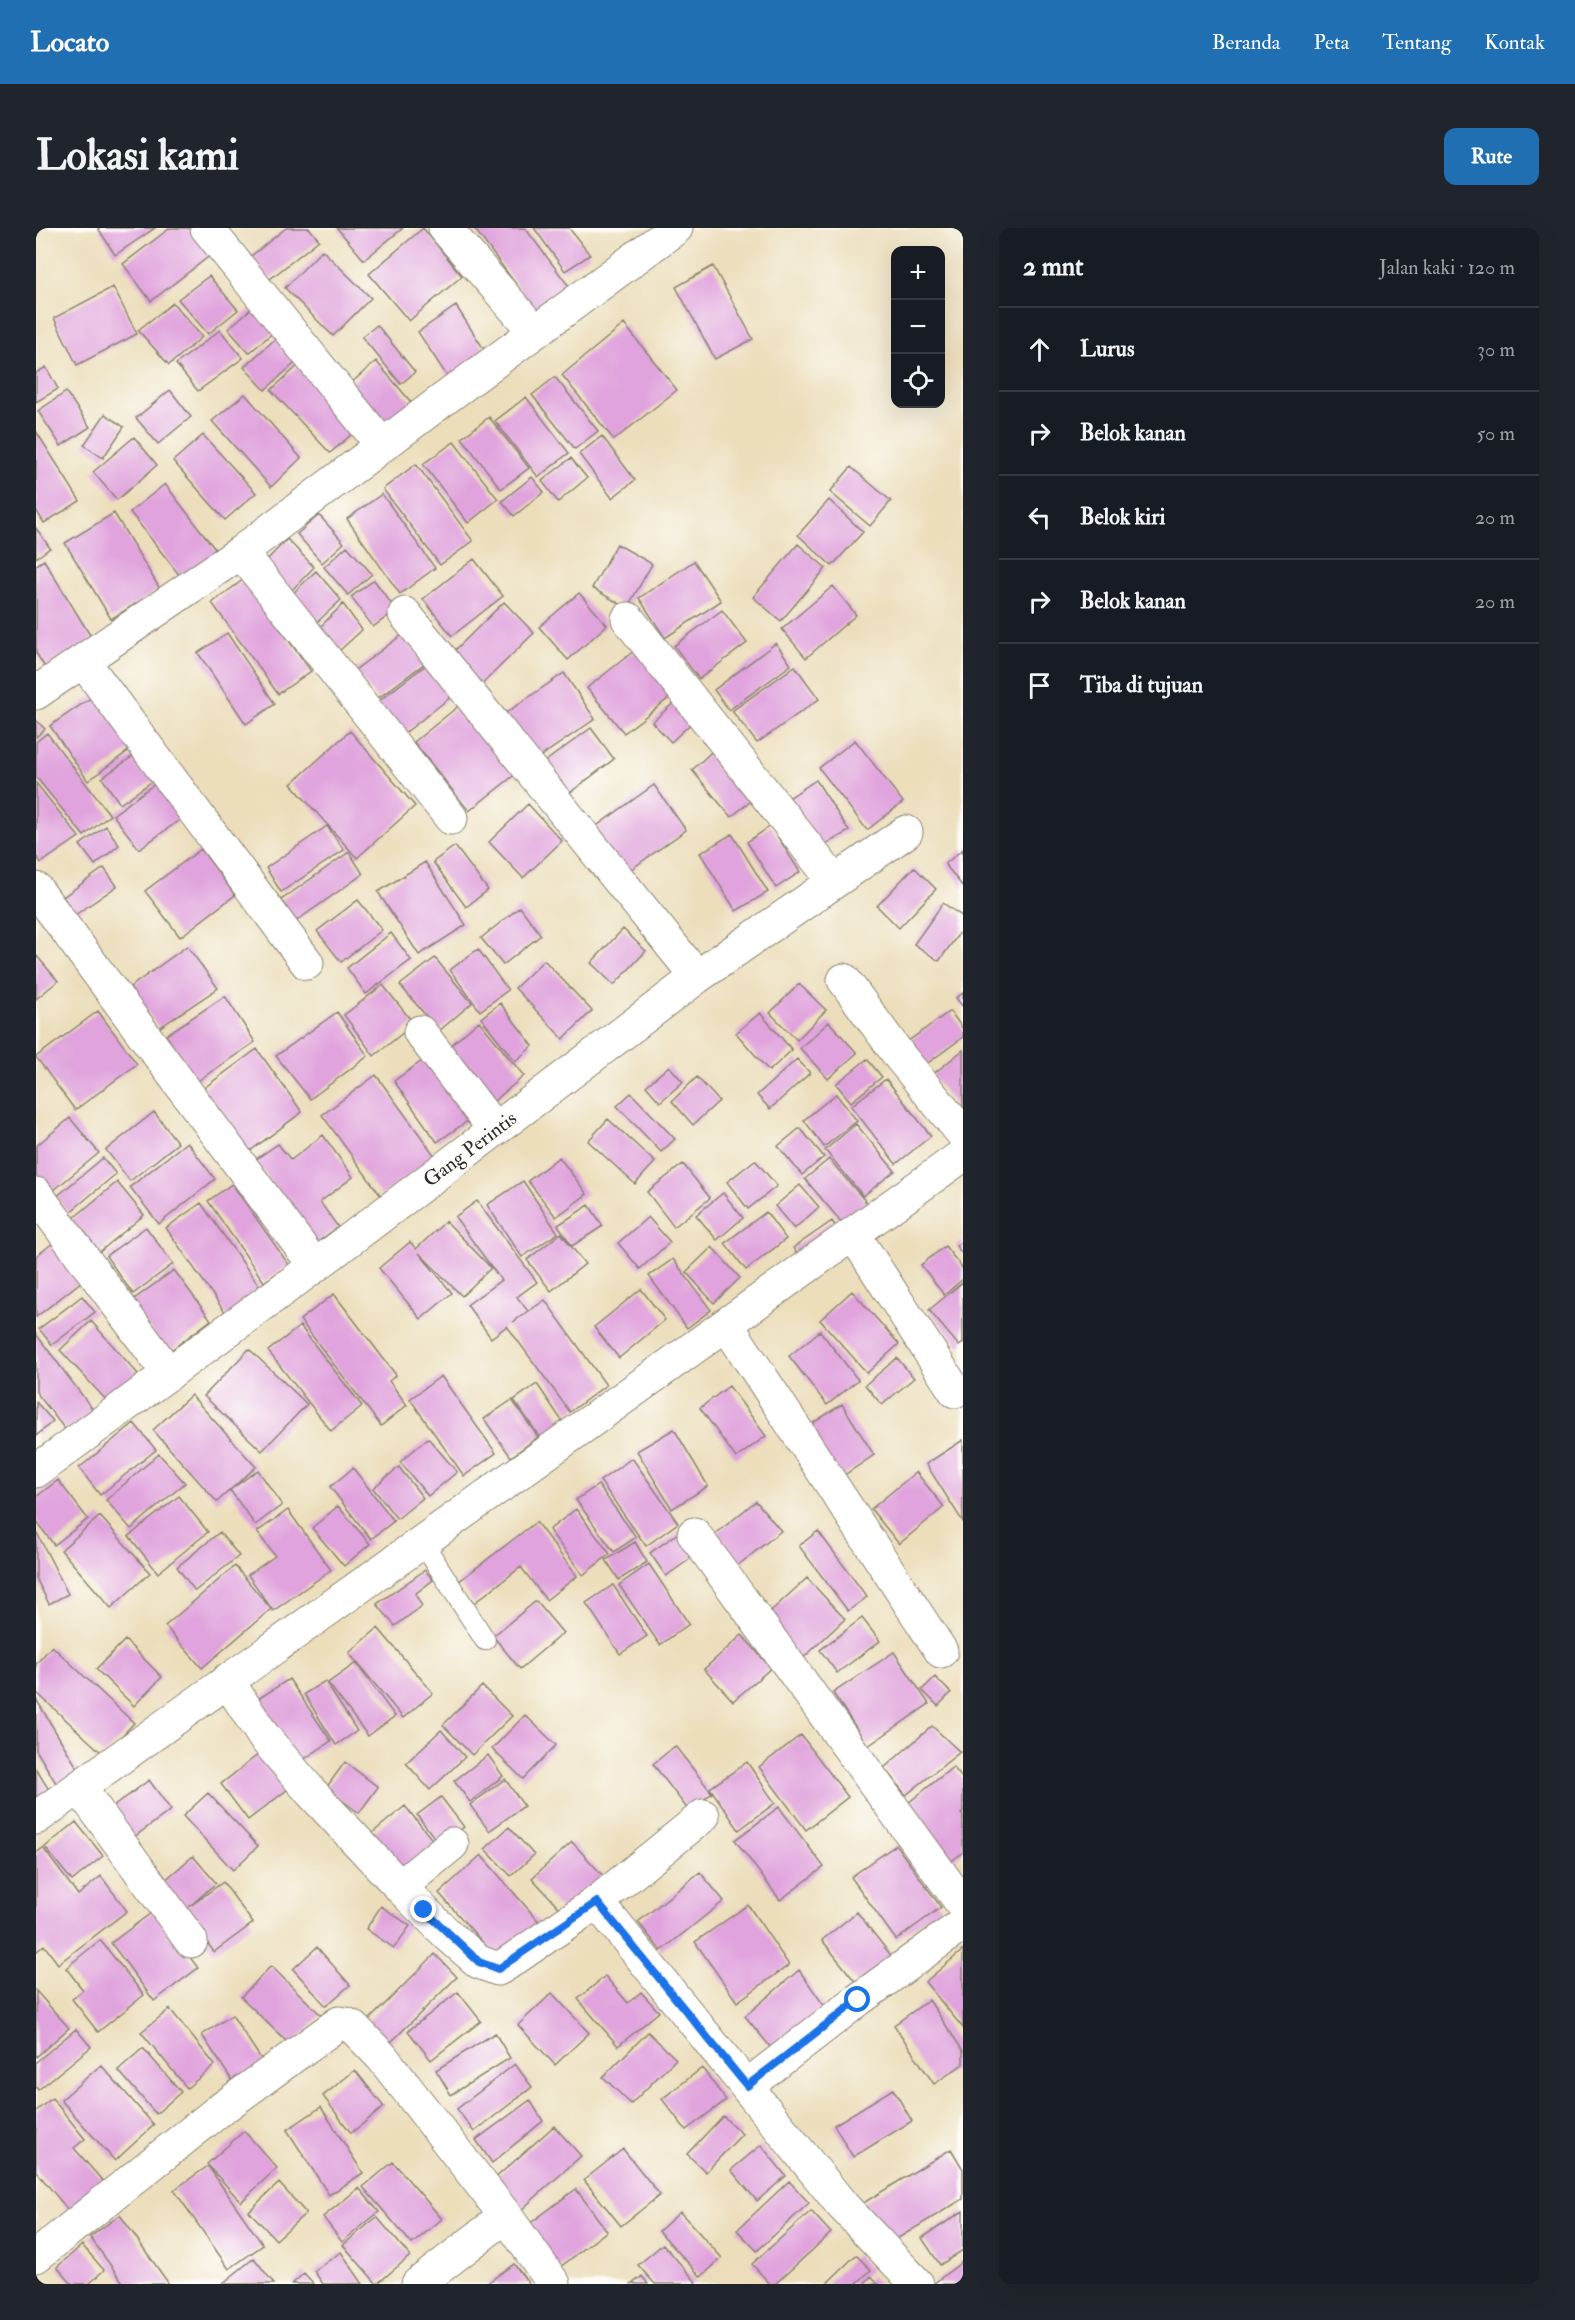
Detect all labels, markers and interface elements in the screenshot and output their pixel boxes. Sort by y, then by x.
text: Locato [30,25,109,60]
text: Beranda [1212,29,1280,56]
text: Peta [1313,29,1349,56]
text: Tentang [1382,29,1451,56]
text: Kontak [1484,29,1545,56]
button: Rute [1444,128,1539,185]
text: Lokasi kami [36,130,239,182]
map controls [891,246,945,408]
button: + [891,246,945,300]
text: 2 mnt [1023,251,1084,283]
text: Jalan kaki · 120 m [1379,255,1515,280]
button: − [891,300,945,354]
icon: ahead [1023,333,1056,366]
text: Lurus [1080,335,1134,363]
text: 30 m [1477,337,1515,362]
button: locate [891,354,945,408]
icon: right [1023,417,1056,450]
text: Belok kanan [1080,419,1186,447]
text: 50 m [1476,421,1515,446]
icon: left [1023,501,1056,534]
text: Belok kiri [1080,503,1165,531]
text: 20 m [1475,505,1515,530]
icon: right [1023,585,1056,618]
text: Belok kanan [1080,587,1186,615]
text: 20 m [1475,589,1515,614]
icon: arrive [1023,669,1056,702]
text: Tiba di tujuan [1080,671,1203,699]
street label: Gang Perintis [418,1106,522,1192]
route end [410,1896,436,1922]
route start [844,1986,870,2012]

